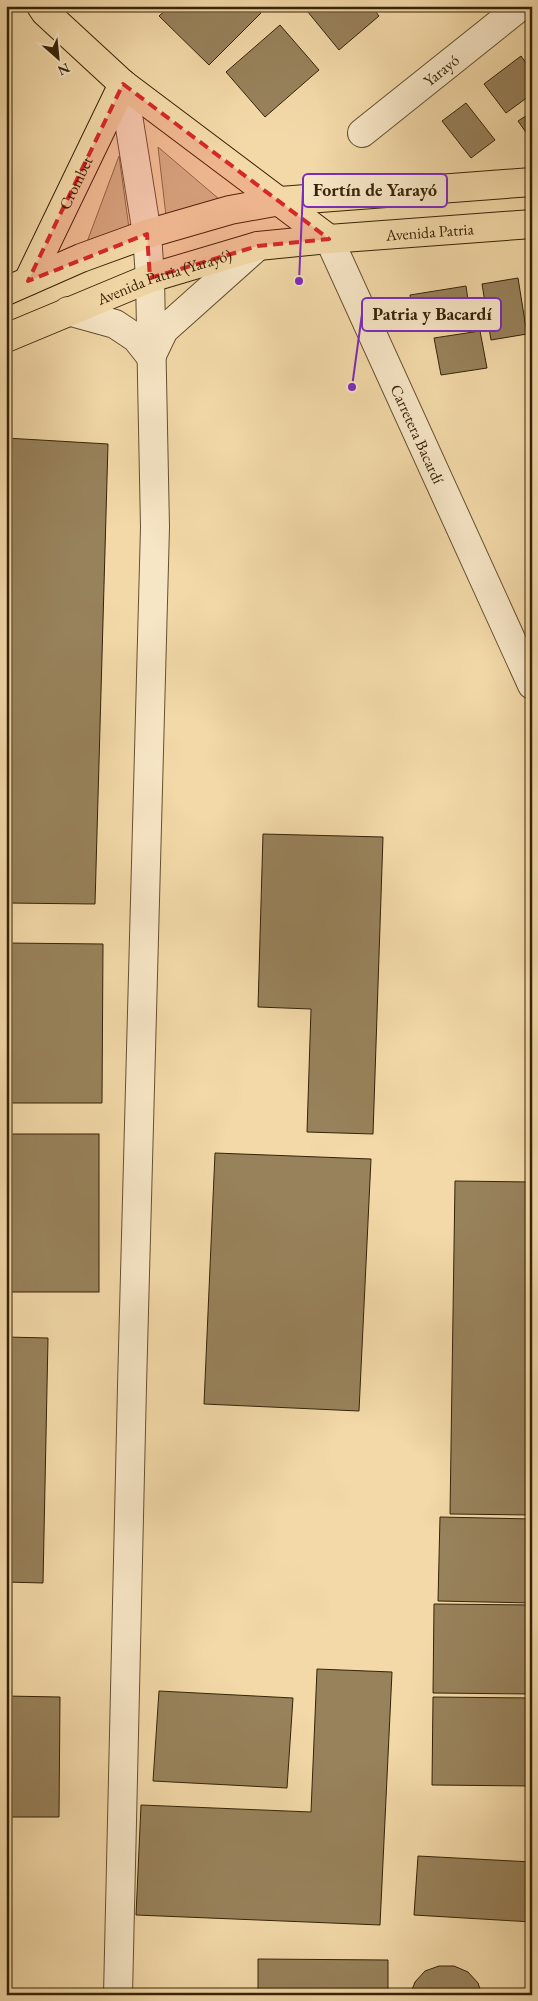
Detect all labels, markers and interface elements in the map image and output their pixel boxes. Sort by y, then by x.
north arrow [32,32,82,82]
street label: Yarayó [419,49,463,91]
text: N [54,59,73,80]
street label: Crombet [54,153,97,213]
callout: Fortín de Yarayó [303,174,447,207]
text: Fortín de Yarayó [313,178,437,201]
street label: Avenida Patria [384,218,475,245]
street label: Avenida Patria (Yarayó) [93,244,234,310]
callout: Patria y Bacardí [362,298,501,331]
text: Patria y Bacardí [372,302,492,325]
street label: Carretera Bacardí [386,381,449,487]

